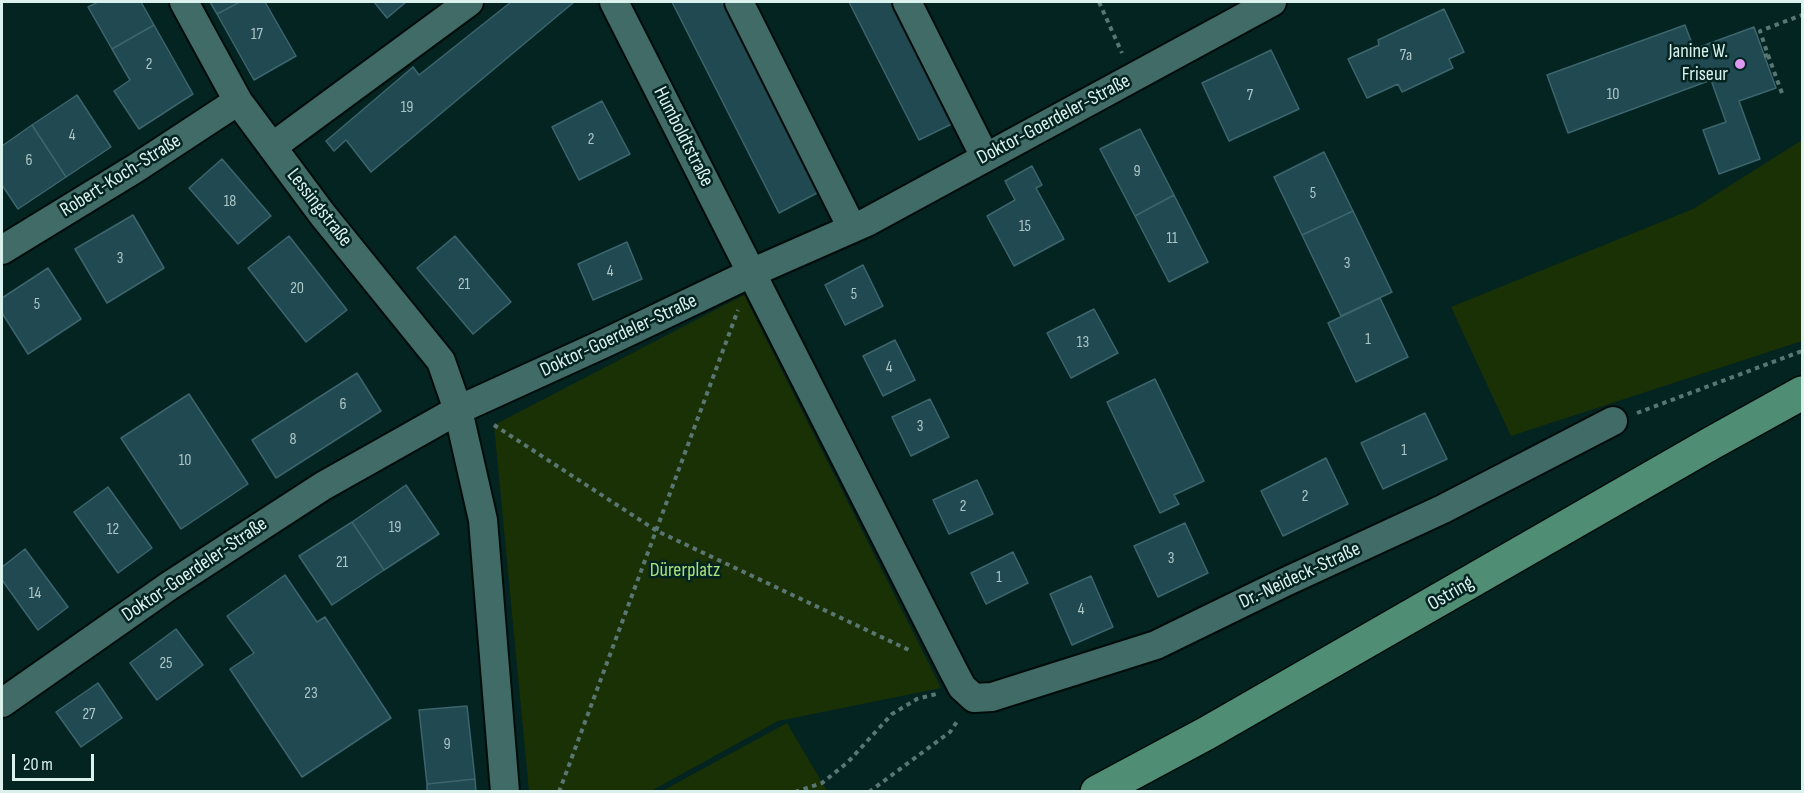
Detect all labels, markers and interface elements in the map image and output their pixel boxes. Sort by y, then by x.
house number: 17 [251,25,263,45]
place label: Janine W. Friseur [1668,40,1728,87]
house number: 7a [1400,46,1412,66]
house number: 2 [146,55,152,75]
marker: Janine W. Friseur [1733,57,1747,71]
street label: Doktor-Goerdeler-Straße [973,69,1135,171]
street label: Humboldtstraße [648,83,718,191]
house number: 10 [1607,85,1619,105]
house number: 7 [1247,86,1253,106]
house number: 19 [401,98,413,118]
house number: 4 [69,126,75,146]
street label: Robert-Koch-Straße [56,129,186,223]
house number: 2 [588,130,594,150]
house number: 6 [25,151,33,171]
house number: 9 [1133,162,1141,182]
street label: Lessingstraße [281,164,357,252]
house number: 5 [1310,184,1316,204]
house number: 18 [224,192,236,212]
house number: 15 [1019,217,1031,237]
house number: 11 [1166,229,1178,249]
house number: 3 [117,249,123,269]
house number: 3 [1344,254,1350,274]
house number: 4 [607,262,613,282]
house number: 21 [458,275,470,295]
house number: 20 [290,279,304,299]
house number: 5 [851,285,857,305]
street label: Doktor-Goerdeler-Straße [537,289,701,383]
house number: 5 [34,295,40,315]
house number: 1 [1365,330,1371,350]
house number: 13 [1077,333,1089,353]
house number: 4 [886,358,892,378]
house number: 6 [339,395,347,415]
house number: 3 [917,417,923,437]
house number: 8 [289,430,297,450]
house number: 1 [1401,441,1407,461]
house number: 10 [179,451,191,471]
house number: 2 [1302,487,1308,507]
house number: 2 [960,497,966,517]
street label: Doktor-Goerdeler-Straße [118,513,272,627]
house number: 19 [389,518,401,538]
house number: 12 [107,520,119,540]
street label: Dr.-Neideck-Straße [1236,537,1364,615]
house number: 3 [1168,549,1174,569]
house number: 21 [336,553,348,573]
park label: Dürerplatz [650,559,720,583]
house number: 1 [996,568,1002,588]
street label: Ostring [1424,571,1478,617]
house number: 14 [29,584,41,604]
house number: 4 [1078,600,1084,620]
house number: 25 [159,654,173,674]
house number: 23 [304,684,318,704]
house number: 27 [82,705,96,725]
house number: 9 [443,735,451,755]
scale bar [15,742,98,780]
text: 20 m [23,754,53,775]

